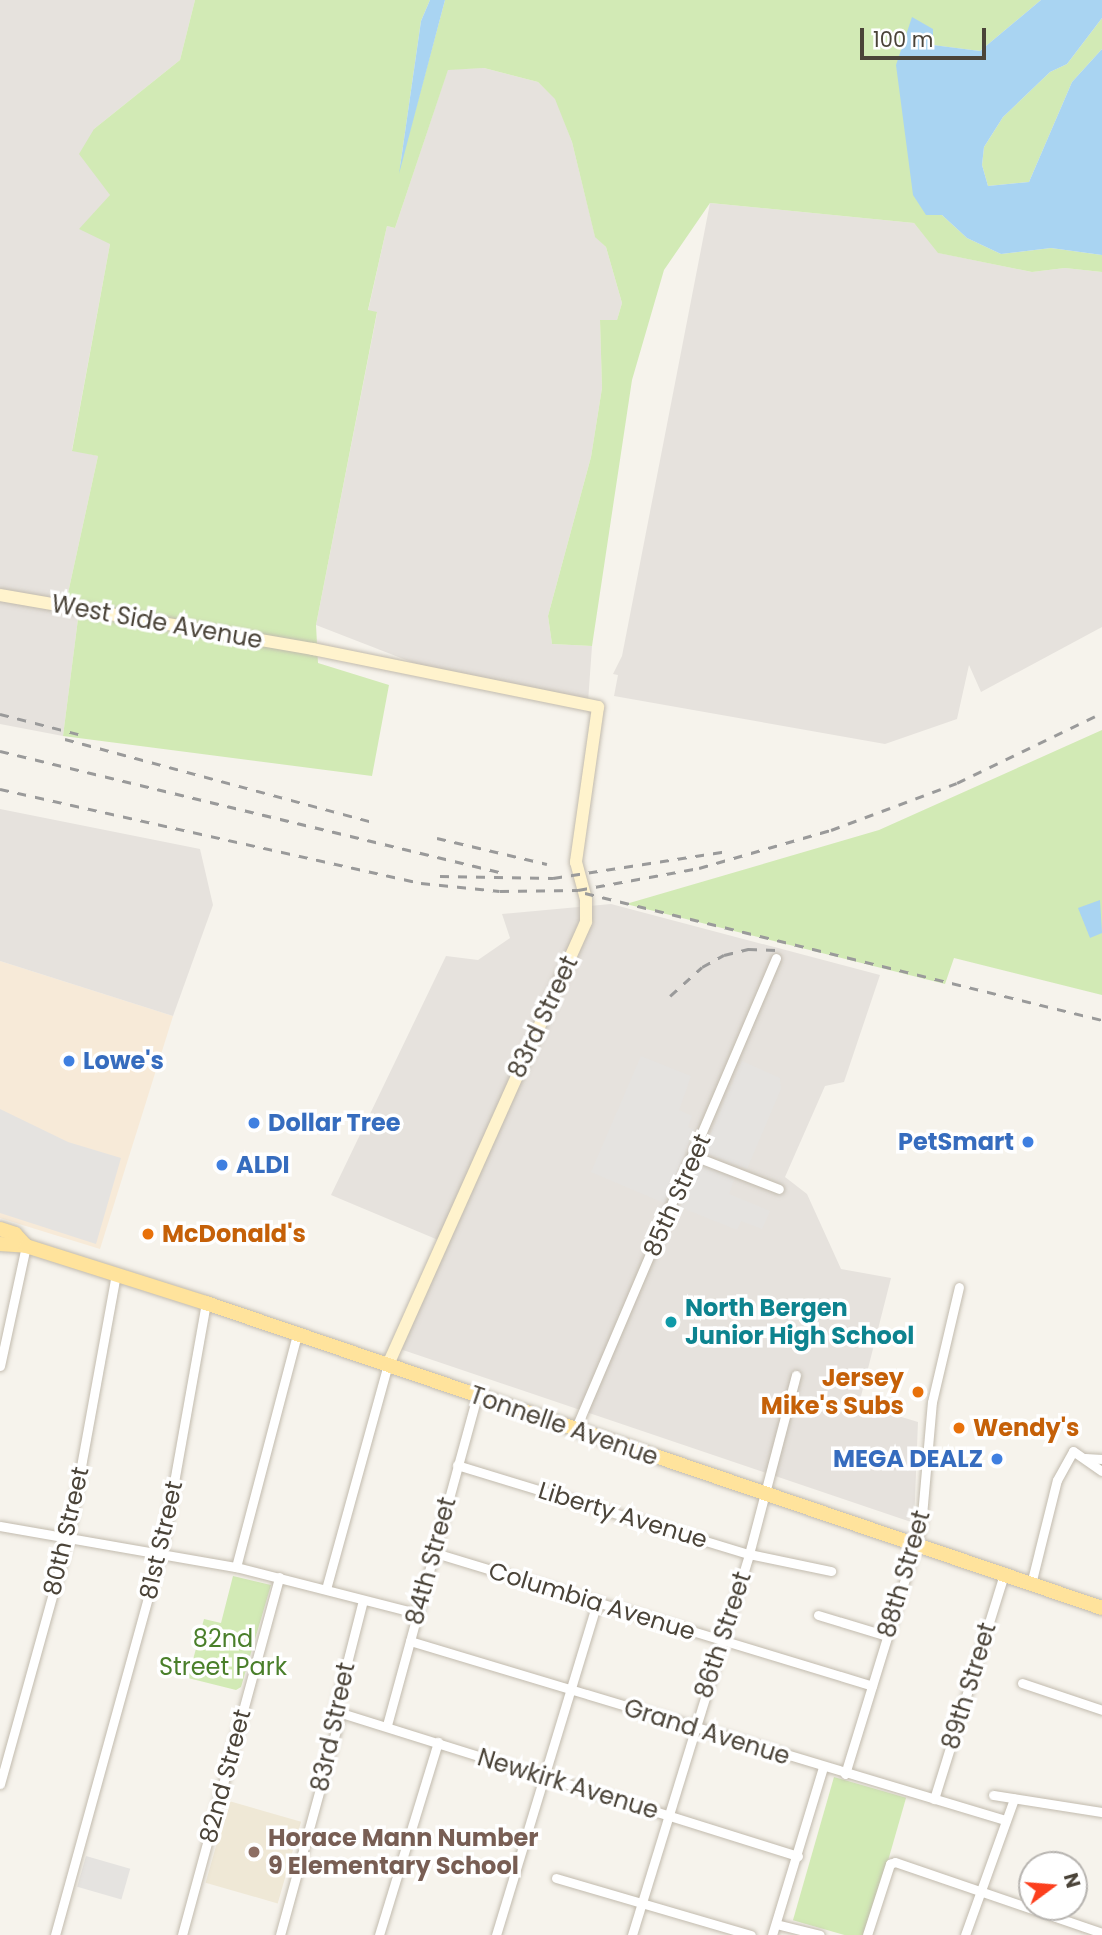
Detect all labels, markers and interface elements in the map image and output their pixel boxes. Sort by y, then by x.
scale bar [864,14,990,58]
text: 100 m [873,25,933,54]
street label: West Side Avenue [49,589,265,655]
street label: 83rd Street [502,951,584,1083]
place label: Lowe's [83,1047,164,1075]
marker: Lowe's [61,1053,77,1069]
place label: Dollar Tree [268,1109,401,1137]
marker: Dollar Tree [246,1115,262,1131]
place label: PetSmart [898,1128,1014,1156]
street label: 85th Street [637,1129,717,1261]
marker: PetSmart [1020,1134,1036,1150]
place label: ALDI [236,1151,290,1179]
marker: ALDI [214,1157,230,1173]
place label: McDonald's [162,1220,306,1248]
marker: McDonald's [140,1226,156,1242]
place label: North Bergen Junior High School [685,1294,914,1350]
marker: North Bergen Junior High School [663,1314,679,1330]
place label: Jersey Mike's Subs [761,1364,904,1420]
street label: Tonnelle Avenue [466,1380,662,1472]
marker: Jersey Mike's Subs [910,1384,926,1400]
place label: Wendy's [973,1414,1079,1442]
marker: Wendy's [951,1420,967,1436]
place label: MEGA DEALZ [833,1445,983,1473]
marker: MEGA DEALZ [989,1451,1005,1467]
street label: 80th Street [37,1464,95,1598]
street label: Liberty Avenue [535,1476,711,1554]
street label: 81st Street [133,1478,189,1602]
street label: 84th Street [400,1494,462,1628]
street label: 88th Street [872,1507,936,1641]
street label: Columbia Avenue [485,1556,699,1646]
street label: 86th Street [689,1568,757,1702]
street label: 89th Street [936,1619,1002,1753]
park label: 82nd Street Park [159,1625,287,1681]
street label: 83rd Street [305,1660,361,1794]
street label: Grand Avenue [621,1693,793,1771]
street label: 82nd Street [193,1706,257,1846]
street label: Newkirk Avenue [474,1743,662,1825]
place label: Horace Mann Number 9 Elementary School [268,1824,539,1880]
marker: Horace Mann Number 9 Elementary School [246,1844,262,1860]
north arrow [1018,1851,1088,1921]
text: N [1057,1870,1087,1891]

